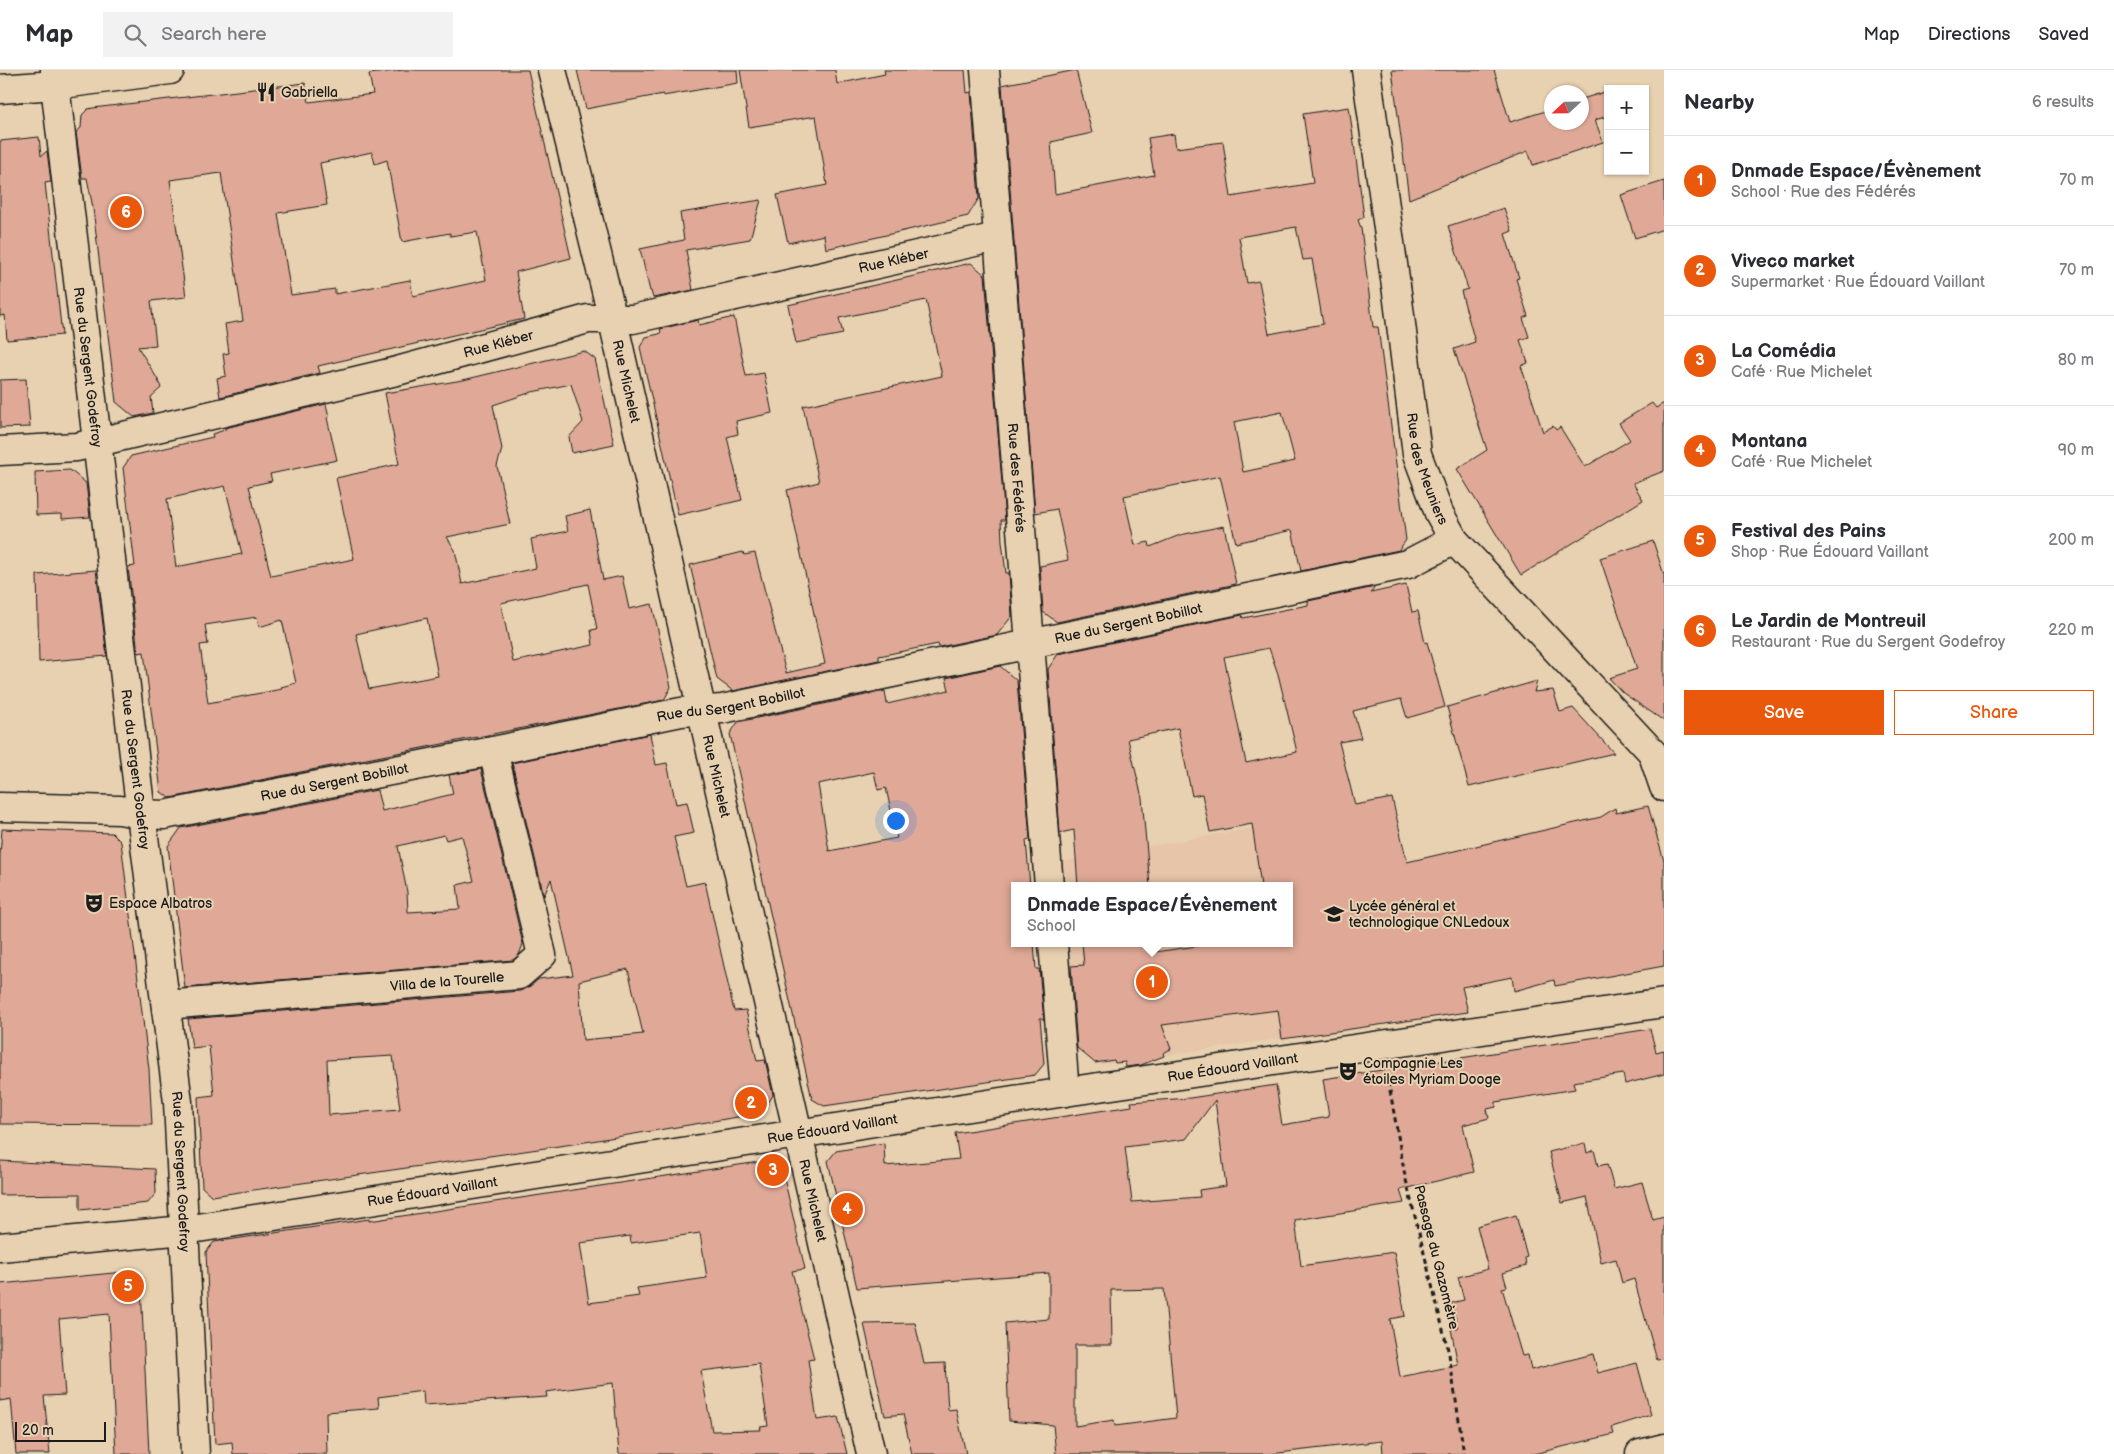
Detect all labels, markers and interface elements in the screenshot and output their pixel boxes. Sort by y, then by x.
search box [103,12,453,57]
text: Map [25,20,73,49]
icon: search [121,21,149,49]
text: Search here [161,23,267,46]
text: Map [1864,24,1900,45]
text: Directions [1928,24,2010,45]
text: Saved [2038,24,2089,45]
restaurant icon: Gabriella [255,81,277,103]
place label: Gabriella [281,84,338,101]
north arrow [1544,85,1589,130]
map controls [1604,85,1649,175]
button: + [1604,85,1649,130]
text: Nearby [1684,90,1754,115]
text: 6 results [2032,93,2094,112]
button: − [1604,130,1649,175]
text: Dnmade Espace/Évènement [1731,160,1981,183]
text: 1 [1697,171,1703,190]
text: 70 m [2059,171,2094,190]
text: School · Rue des Fédérés [1731,183,1916,202]
pin: 6 [110,193,142,231]
street label: Rue Kléber [857,244,931,277]
text: Viveco market [1731,250,1855,273]
text: 2 [1695,261,1705,280]
text: 70 m [2059,261,2094,280]
text: Supermarket · Rue Édouard Vaillant [1731,273,1985,292]
street label: Rue du Sergent Godefroy [70,286,106,449]
street label: Rue Kléber [462,326,536,362]
street label: Rue Michelet [609,338,644,425]
text: La Comédia [1731,340,1836,363]
text: 3 [1695,351,1705,370]
text: 80 m [2058,351,2094,370]
text: Café · Rue Michelet [1731,363,1872,382]
street label: Rue des Meuniers [1403,412,1452,528]
street label: Rue des Fédérés [1004,422,1029,533]
text: Montana [1731,430,1807,453]
text: 4 [1695,441,1705,460]
text: 90 m [2058,441,2094,460]
text: Café · Rue Michelet [1731,453,1872,472]
text: Festival des Pains [1731,520,1886,543]
text: 5 [1695,531,1705,550]
text: 200 m [2048,531,2094,550]
text: Shop · Rue Édouard Vaillant [1731,543,1929,562]
street label: Rue du Sergent Bobillot [1053,600,1204,647]
text: Le Jardin de Montreuil [1731,610,1926,633]
text: 6 [1695,621,1705,640]
text: 220 m [2048,621,2094,640]
text: Restaurant · Rue du Sergent Godefroy [1731,633,2005,652]
street label: Rue du Sergent Bobillot [655,684,807,726]
street label: Rue du Sergent Godefroy [117,688,154,851]
button: Save [1684,690,1884,735]
button: Share [1894,690,2094,735]
street label: Rue Michelet [698,733,734,820]
street label: Rue du Sergent Bobillot [259,760,410,805]
your location [883,808,909,834]
popup [1011,882,1293,947]
theatre icon: Espace Albatros [83,892,105,914]
text: Dnmade Espace/Évènement [1027,894,1277,917]
place label: Espace Albatros [109,895,212,912]
place label: Lycée général et technologique CNLedoux [1349,898,1510,931]
school or university icon: Lycée général et technologique CNLedoux [1323,903,1345,925]
text: School [1027,917,1076,936]
pin: 1 [1136,963,1168,1001]
street label: Villa de la Tourelle [389,968,505,995]
street label: Rue Édouard Vaillant [1166,1049,1300,1086]
place label: Compagnie Les étoiles Myriam Dooge [1363,1055,1501,1088]
theatre icon: Compagnie Les étoiles Myriam Dooge [1337,1060,1359,1082]
pin: 2 [735,1084,767,1122]
street label: Rue du Sergent Godefroy [168,1090,193,1253]
street label: Rue Édouard Vaillant [766,1110,899,1148]
pin: 3 [757,1151,789,1189]
street label: Rue Michelet [795,1157,831,1244]
street label: Rue Édouard Vaillant [366,1173,499,1210]
street label: Passage du Gazomètre [1410,1183,1463,1331]
pin: 4 [831,1190,863,1228]
pin: 5 [112,1267,144,1305]
scale bar [15,1419,106,1442]
text: 20 m [22,1422,54,1439]

